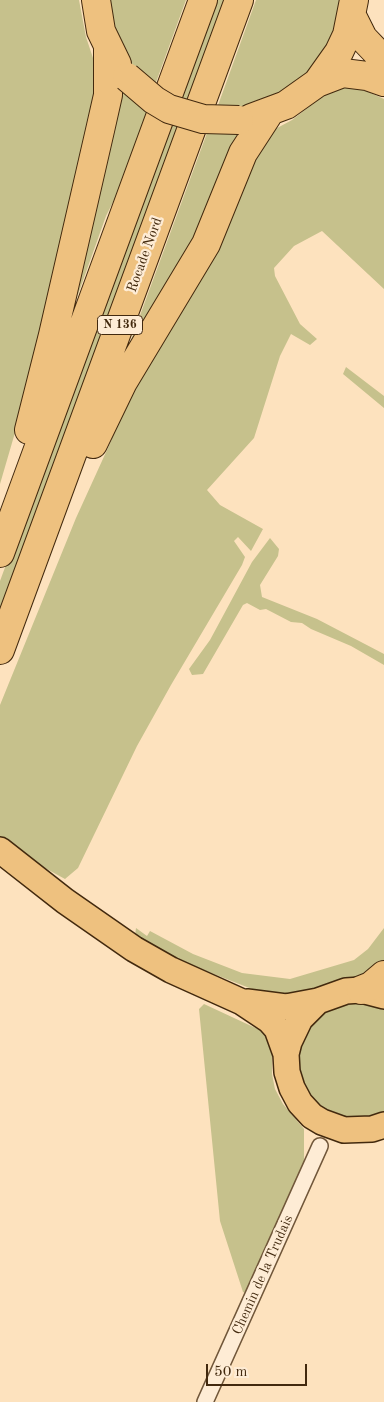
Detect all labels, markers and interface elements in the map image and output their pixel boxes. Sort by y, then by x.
street label: Rocade Nord [124,215,166,295]
road number: N 136 [98,316,142,334]
street label: Chemin de la Trudais [229,1212,297,1338]
scale bar [209,1354,310,1386]
text: 50 m [214,1365,248,1380]

